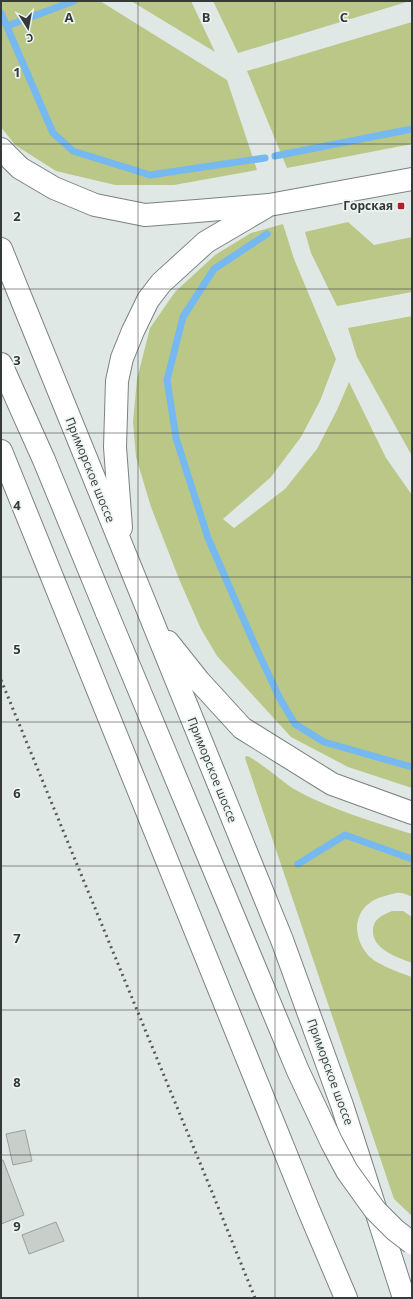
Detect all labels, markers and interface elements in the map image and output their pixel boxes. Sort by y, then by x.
north arrow [8,8,48,48]
text: A [65,8,74,26]
text: B [202,8,211,26]
text: C [340,8,348,26]
text: С [25,30,35,46]
text: 1 [13,63,21,81]
place label: Горская [343,197,393,214]
marker: Горская [396,201,406,211]
text: 2 [13,207,21,225]
text: 3 [13,351,21,369]
street label: Приморское шоссе [62,415,119,525]
text: 4 [13,496,21,514]
text: 5 [13,640,21,658]
street label: Приморское шоссе [184,715,241,825]
text: 6 [13,784,21,802]
text: 7 [13,929,21,947]
street label: Приморское шоссе [303,1016,358,1128]
text: 8 [13,1073,21,1091]
text: 9 [13,1217,21,1235]

